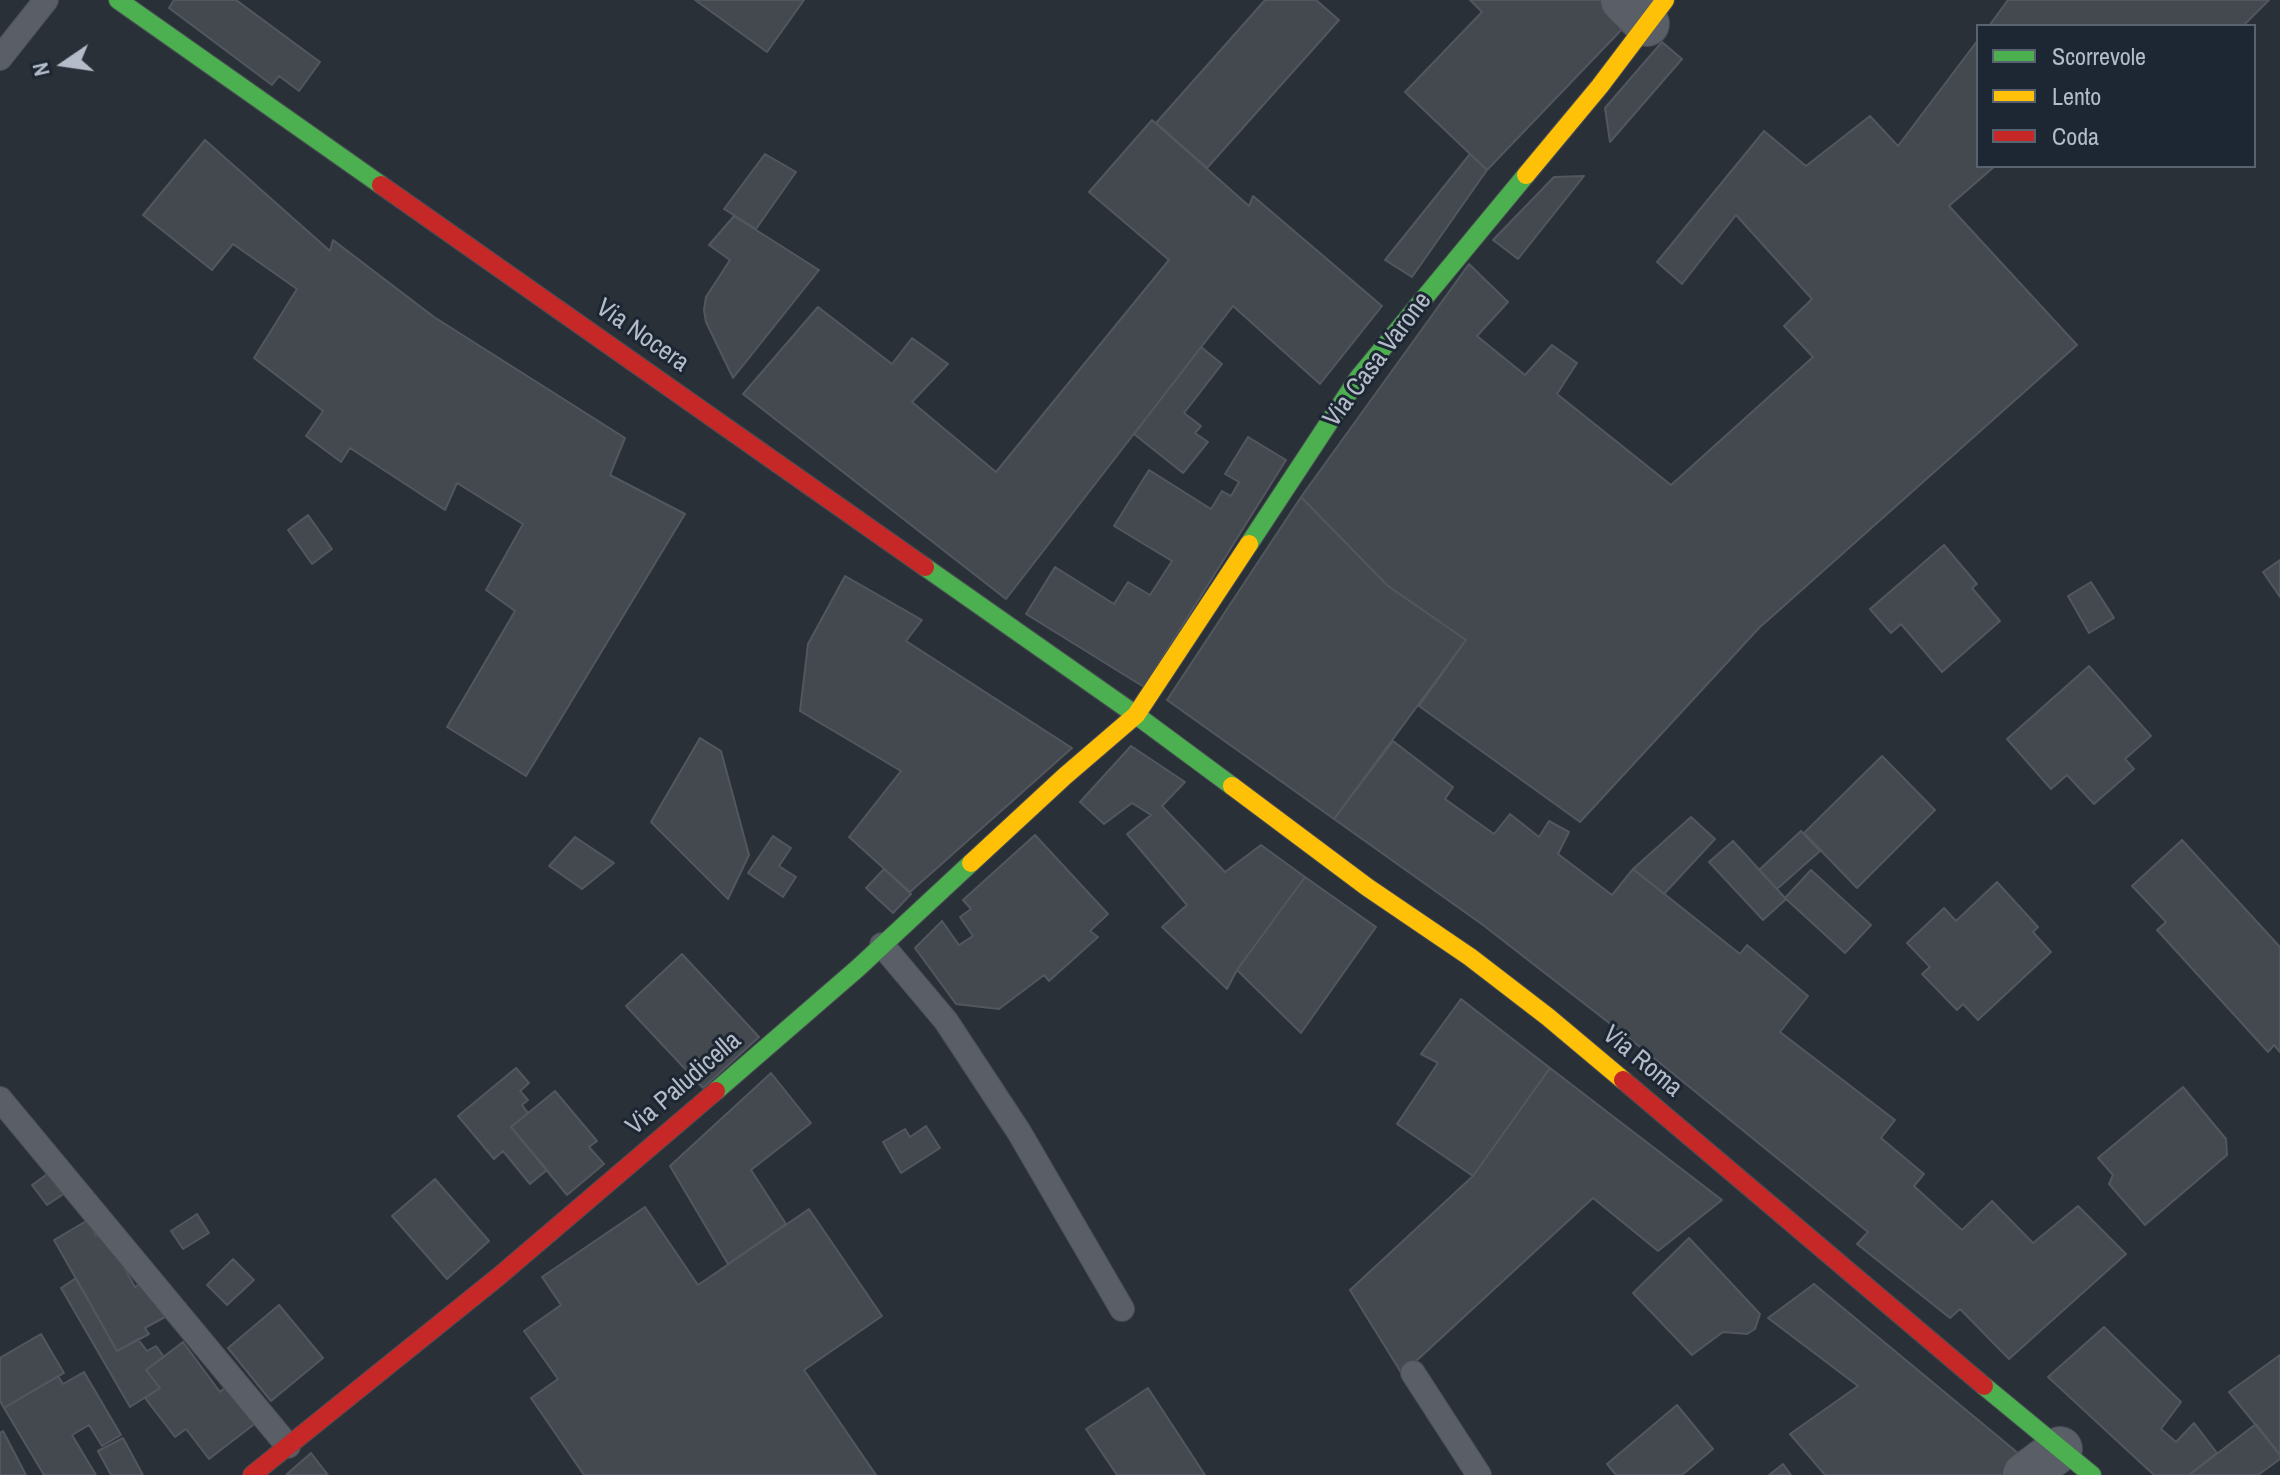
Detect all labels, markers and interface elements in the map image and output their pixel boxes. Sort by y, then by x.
north arrow [24,24,104,104]
legend [1976,24,2256,168]
text: Scorrevole [2052,40,2146,72]
text: N [25,60,57,79]
text: Lento [2052,80,2101,112]
text: Coda [2052,120,2099,152]
street label: Via Casa Varone [1317,287,1439,433]
street label: Via Nocera [590,293,694,379]
street label: Via Roma [1596,1020,1688,1104]
street label: Via Paludicella [620,1026,748,1142]

